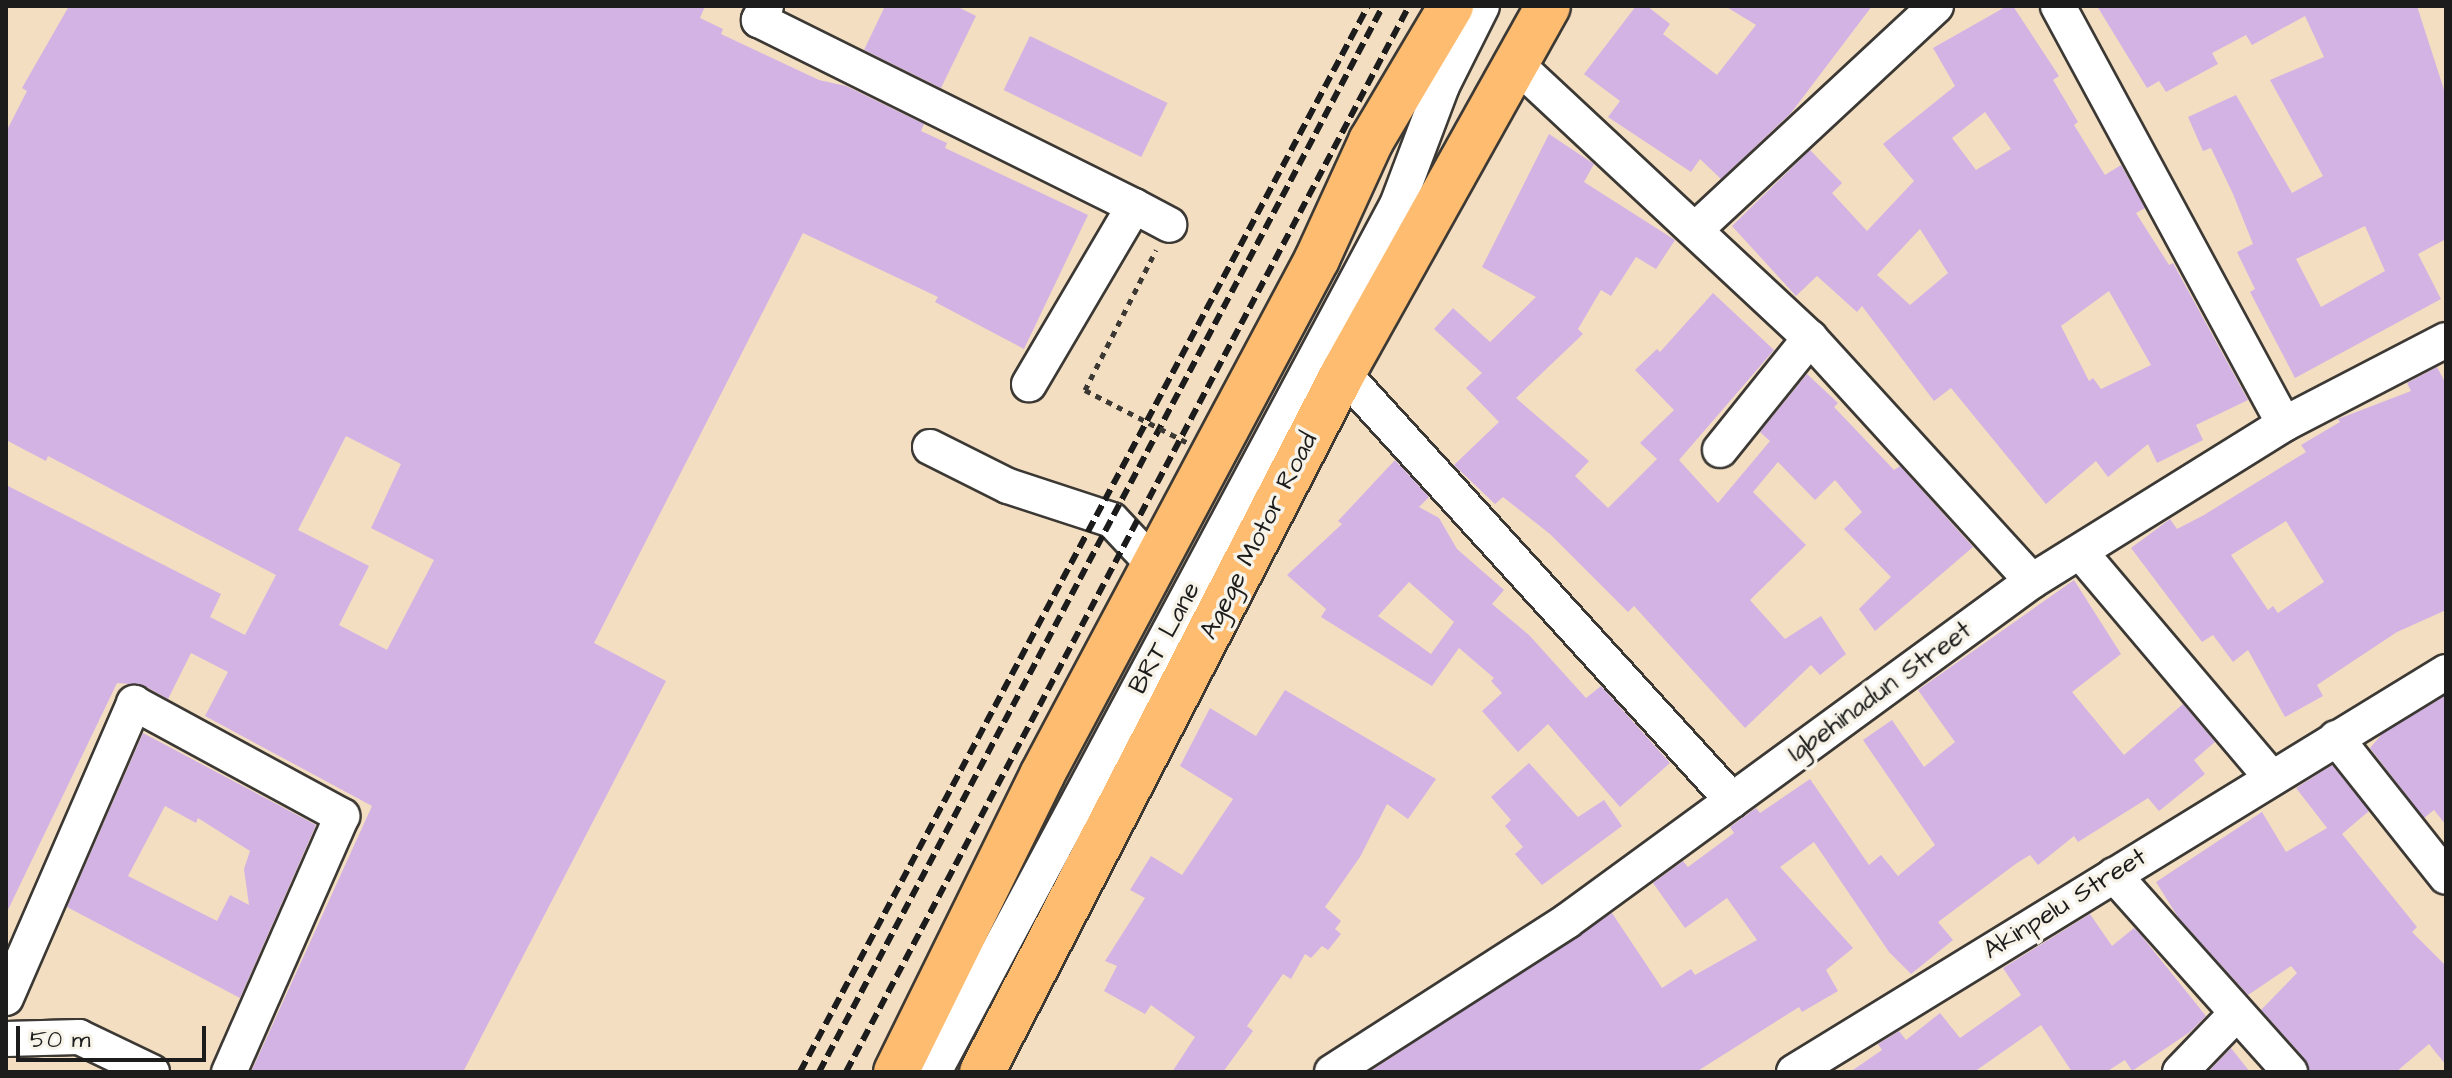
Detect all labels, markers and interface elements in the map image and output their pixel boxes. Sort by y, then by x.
street label: Agege Motor Road [1193,427,1325,645]
street label: BRT Lane [1123,577,1207,699]
street label: Igbehinadun Street [1782,615,1978,769]
street label: Akinpelu Street [1978,841,2152,967]
scale bar [20,1010,210,1060]
text: 50 m [30,1023,90,1057]

